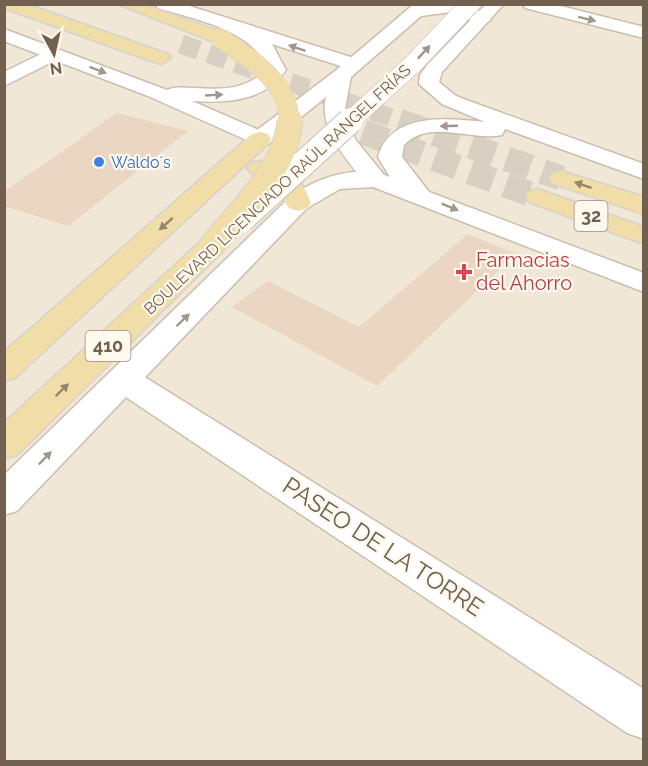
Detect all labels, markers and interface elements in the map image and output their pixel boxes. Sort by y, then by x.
one-way arrow [578,14,596,24]
north arrow [24,24,84,84]
one-way arrow [288,43,306,52]
one-way arrow [417,45,430,60]
text: N [49,58,63,79]
street label: BOULEVARD LICENCIADO RAÚL RANGEL FRÍAS [139,59,415,318]
one-way arrow [89,66,107,76]
one-way arrow [204,90,223,100]
one-way arrow [440,121,459,131]
place label: Waldo´s [111,153,171,172]
marker: Waldo´s [92,155,106,169]
one-way arrow [574,180,592,189]
road number: 32 [574,201,608,231]
one-way arrow [442,202,460,212]
one-way arrow [159,217,174,230]
place label: Farmacias del Ahorro [476,248,572,295]
marker: Farmacias del Ahorro [457,265,471,279]
one-way arrow [176,312,190,327]
road number: 410 [86,331,130,361]
one-way arrow [55,383,69,397]
one-way arrow [38,451,52,465]
street label: PASEO DE LA TORRE [277,471,489,622]

